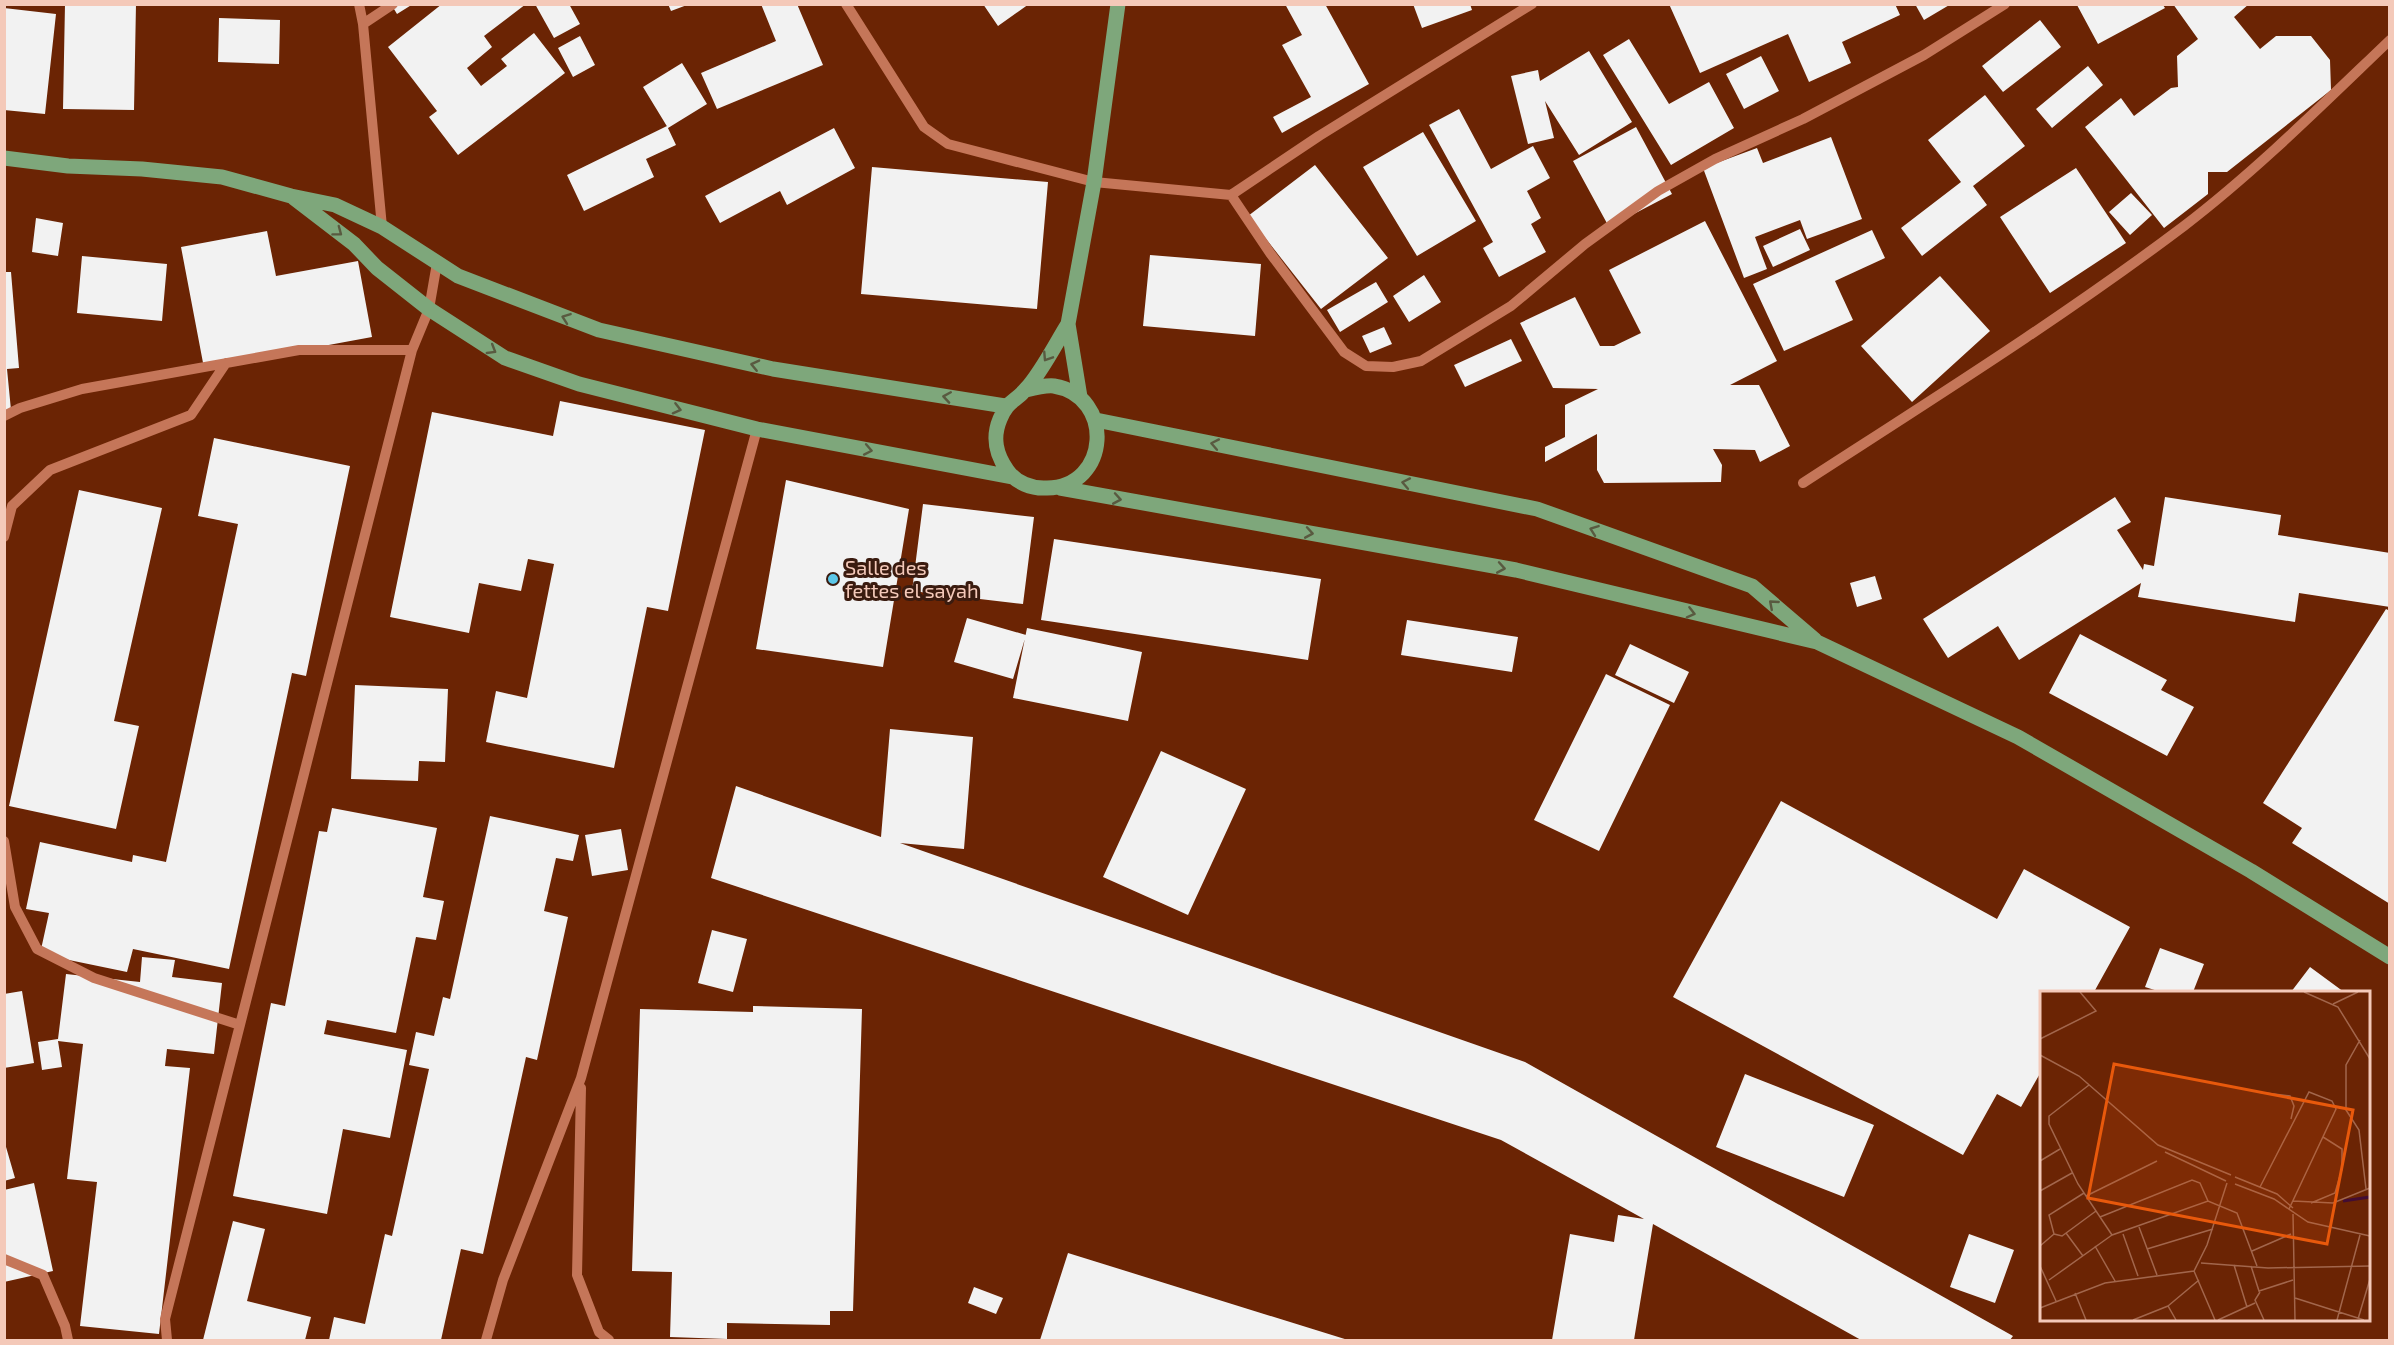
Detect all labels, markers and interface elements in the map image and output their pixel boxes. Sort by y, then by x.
one-way arrow [331,224,342,235]
one-way arrow [561,313,572,325]
one-way arrow [486,342,496,354]
one-way arrow [1043,351,1055,361]
one-way arrow [750,359,760,372]
one-way arrow [943,391,953,404]
one-way arrow [672,401,682,414]
one-way arrow [1210,438,1220,451]
one-way arrow [862,443,872,456]
one-way arrow [1401,477,1411,490]
one-way arrow [1113,492,1122,504]
one-way arrow [1590,524,1600,537]
one-way arrow [1304,526,1314,539]
place label: Salle des fettes el sayah [845,555,979,602]
one-way arrow [1497,561,1506,573]
marker: Salle des fettes el sayah [826,572,840,586]
one-way arrow [1769,600,1780,611]
one-way arrow [1686,606,1696,619]
inset map [2040,991,2370,1321]

